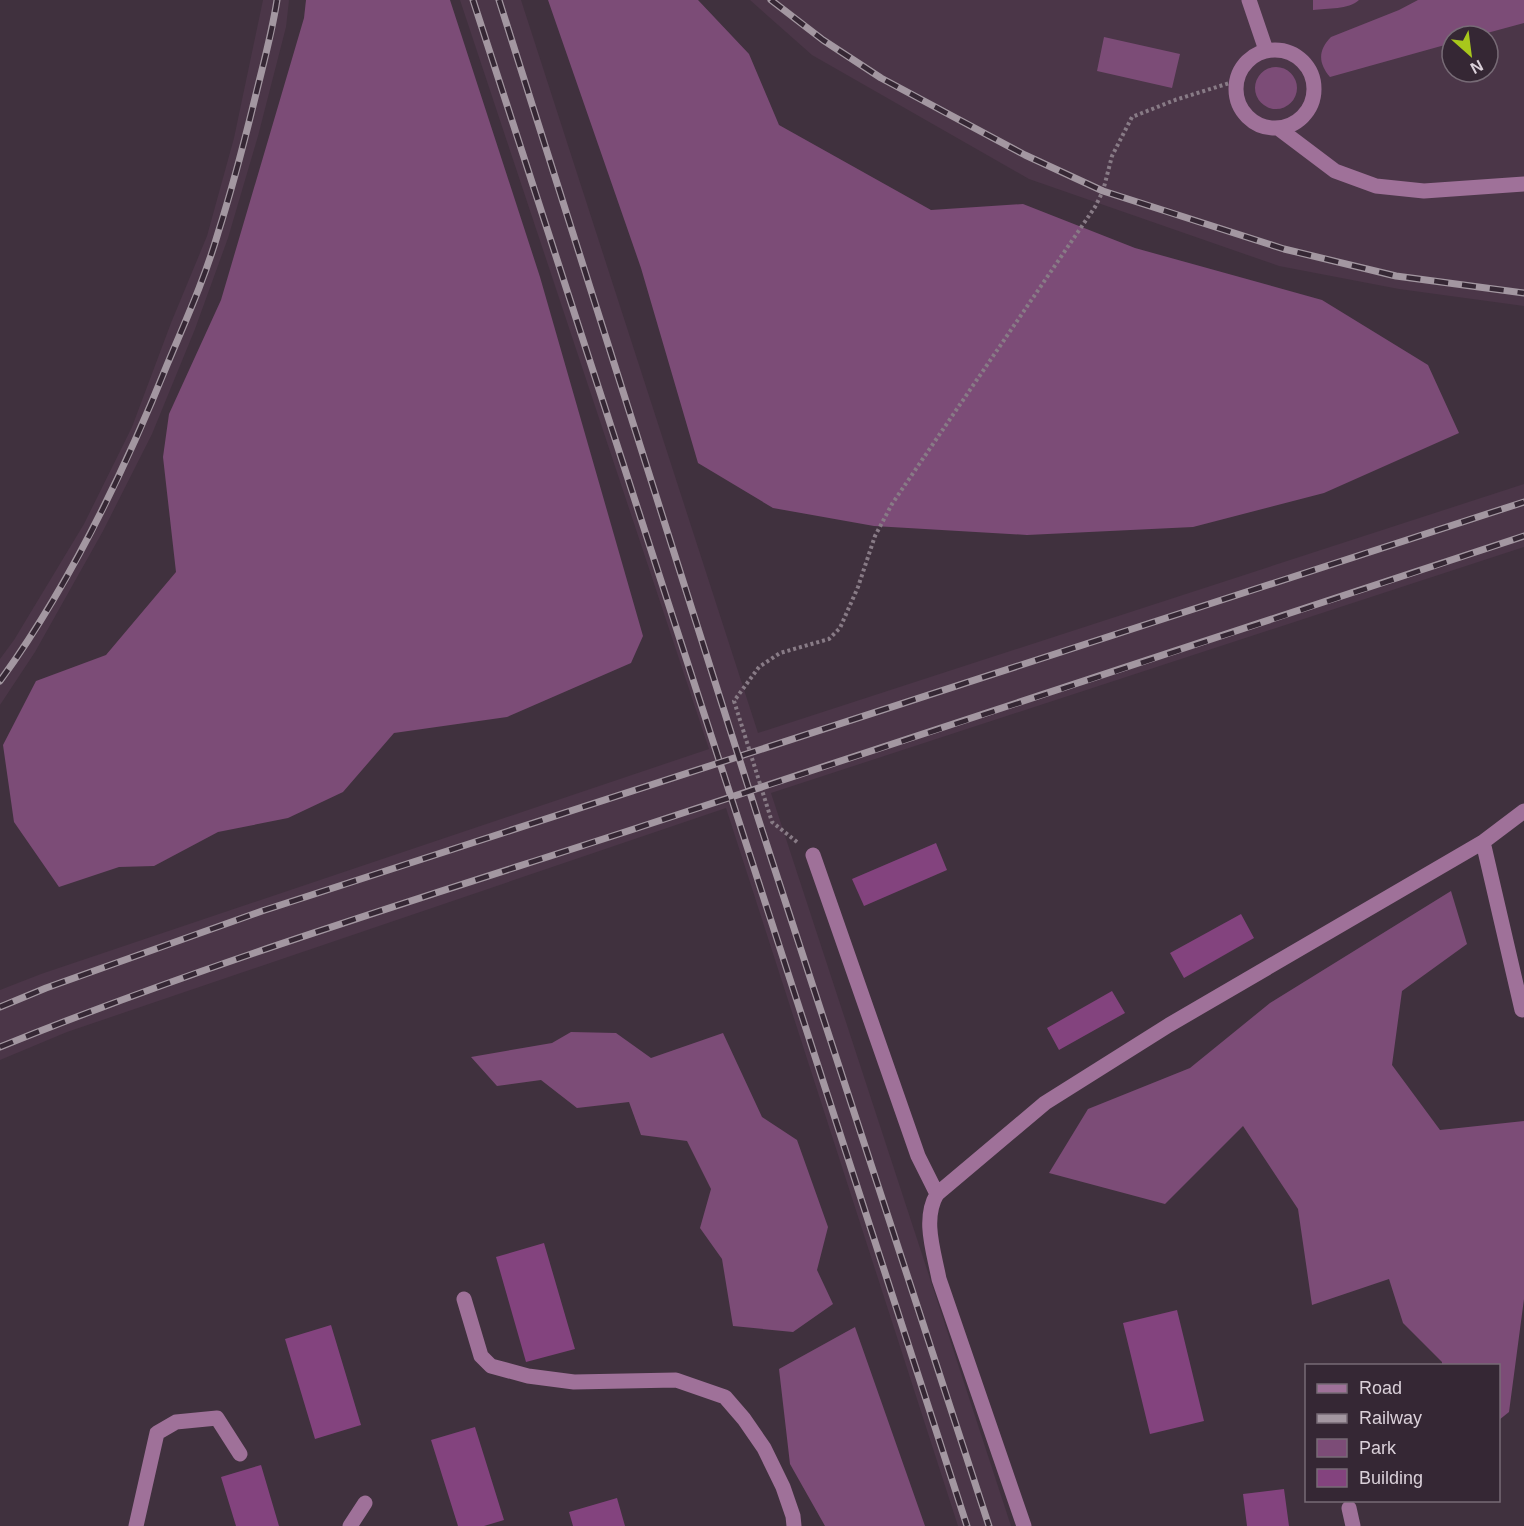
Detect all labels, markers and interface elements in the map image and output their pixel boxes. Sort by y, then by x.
north arrow [1440,24,1500,84]
text: N [1468,57,1486,77]
legend [1305,1364,1500,1502]
text: Road [1359,1378,1402,1398]
text: Railway [1359,1408,1422,1428]
text: Park [1359,1438,1397,1458]
text: Building [1359,1468,1423,1488]

